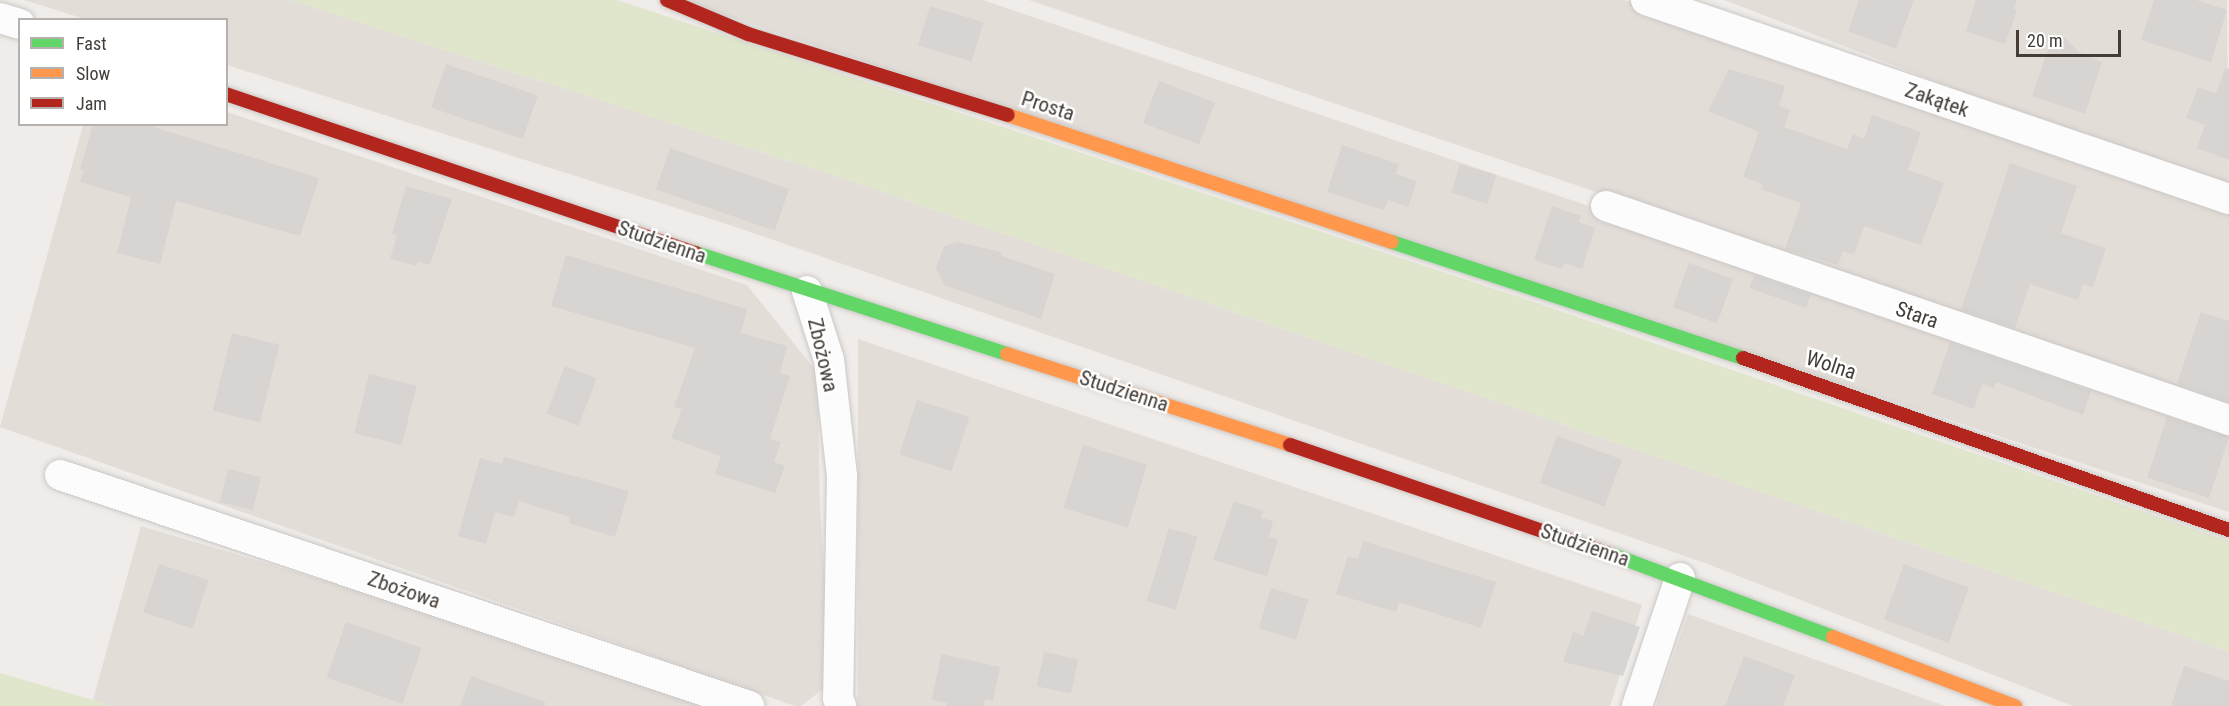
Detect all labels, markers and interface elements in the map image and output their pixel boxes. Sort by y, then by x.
legend [18,18,228,126]
scale bar [2019,18,2124,56]
text: 20 m [2027,30,2062,51]
text: Fast [76,33,107,54]
text: Slow [76,63,110,84]
street label: Zakątek [1902,77,1972,123]
street label: Prosta [1018,86,1078,126]
text: Jam [76,93,107,114]
street label: Studzienna [614,215,710,269]
street label: Stara [1892,296,1942,334]
street label: Zbożowa [802,316,844,394]
street label: Wolna [1803,345,1859,385]
street label: Studzienna [1076,365,1172,417]
street label: Studzienna [1537,518,1633,572]
street label: Zbożowa [364,566,444,614]

